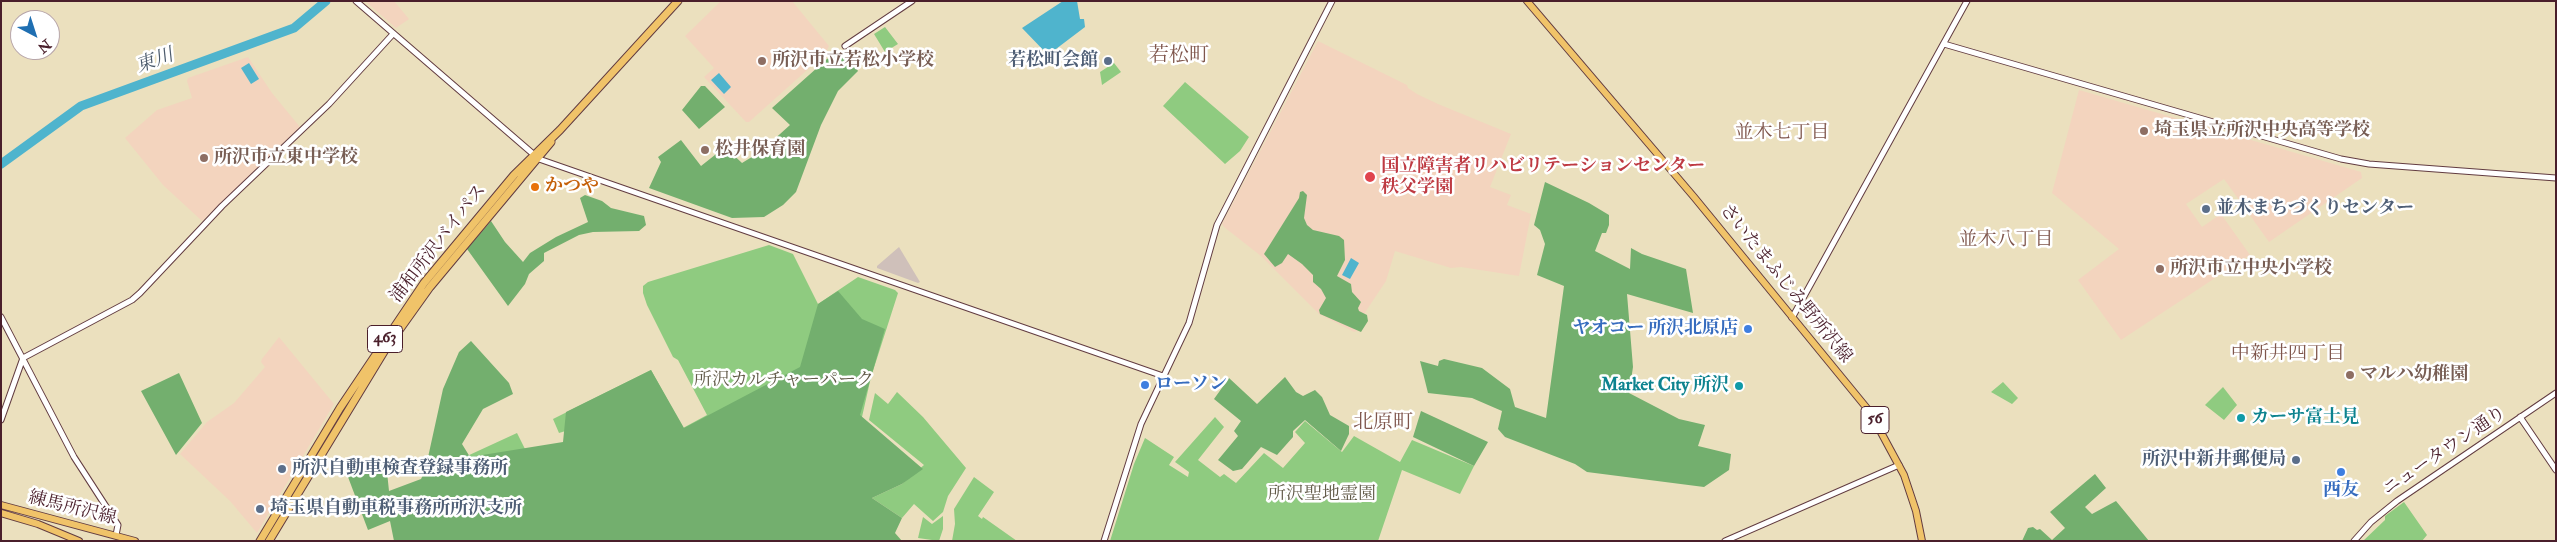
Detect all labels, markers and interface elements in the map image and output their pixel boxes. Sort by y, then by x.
north arrow [10,10,60,60]
text: N [34,36,55,57]
water label: 東川 [133,45,177,79]
district label: 若松町 [1149,45,1209,69]
place label: 所沢市立若松小学校 [772,50,934,72]
place label: 若松町会館 [1008,50,1098,72]
marker: 所沢市立若松小学校 [756,55,768,67]
marker: 若松町会館 [1102,55,1114,67]
place label: 埼玉県立所沢中央高等学校 [2154,120,2370,142]
district label: 並木七丁目 [1735,123,1829,145]
marker: 埼玉県立所沢中央高等学校 [2138,125,2150,137]
place label: 松井保育園 [715,139,805,161]
marker: 松井保育園 [699,144,711,156]
place label: 所沢市立東中学校 [214,147,358,169]
marker: 所沢市立東中学校 [198,152,210,164]
place label: 国立障害者リハビリテーションセンター 秩父学園 [1381,156,1705,198]
marker: 国立障害者リハビリテーションセンター 秩父学園 [1363,170,1377,184]
place label: かつや [545,176,599,198]
street label: 浦和所沢バイパス [386,181,492,307]
marker: かつや [529,181,541,193]
place label: 並木まちづくりセンター [2216,198,2414,220]
street label: さいたまふじみ野所沢線 [1714,200,1856,368]
marker: 並木まちづくりセンター [2200,203,2212,215]
district label: 並木八丁目 [1959,230,2053,252]
place label: 所沢市立中央小学校 [2170,258,2332,280]
marker: 所沢市立中央小学校 [2154,263,2166,275]
place label: ヤオコー 所沢北原店 [1572,318,1738,340]
marker: ヤオコー 所沢北原店 [1742,323,1754,335]
road number: 463 [368,326,402,352]
district label: 中新井四丁目 [2231,344,2345,366]
place label: マルハ幼稚園 [2360,364,2468,386]
marker: マルハ幼稚園 [2344,369,2356,381]
park label: 所沢カルチャーパーク [694,370,874,392]
place label: ローソン [1155,374,1227,396]
place label: Market City 所沢 [1601,375,1729,397]
marker: ローソン [1139,379,1151,391]
marker: Market City 所沢 [1733,380,1745,392]
street label: ニュータウン通り [2379,403,2511,501]
road number: 56 [1861,406,1889,434]
place label: カーサ富士見 [2251,407,2359,429]
district label: 北原町 [1353,412,1413,436]
marker: カーサ富士見 [2235,412,2247,424]
place label: 所沢中新井郵便局 [2142,449,2286,471]
marker: 所沢中新井郵便局 [2290,454,2302,466]
place label: 所沢自動車検査登録事務所 [292,458,508,480]
marker: 所沢自動車検査登録事務所 [276,463,288,475]
marker: 西友 [2335,466,2347,478]
place label: 西友 [2323,480,2359,502]
park label: 所沢聖地霊園 [1268,484,1376,506]
street label: 練馬所沢線 [26,488,118,530]
place label: 埼玉県自動車税事務所所沢支所 [270,498,522,520]
marker: 埼玉県自動車税事務所所沢支所 [254,503,266,515]

